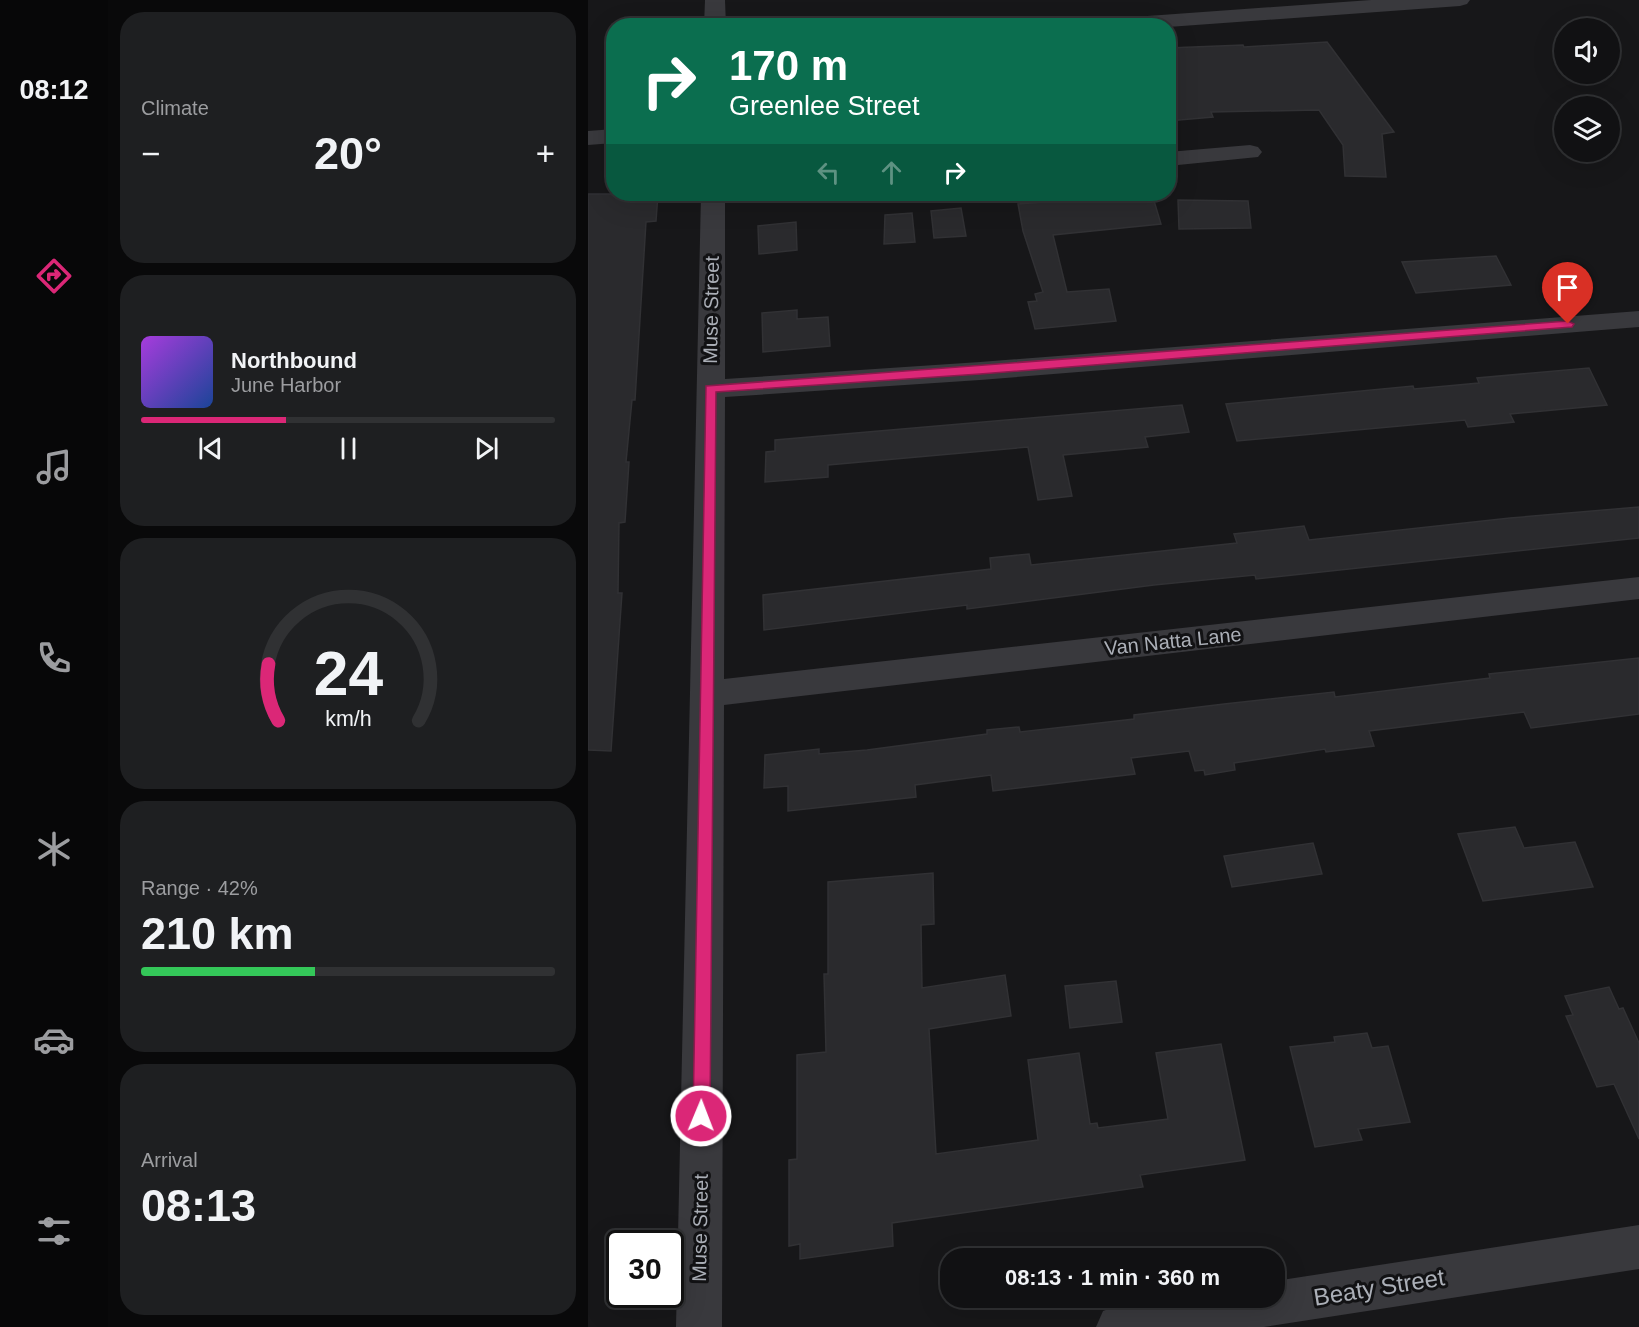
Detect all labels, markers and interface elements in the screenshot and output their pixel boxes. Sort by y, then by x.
map controls [1554,18,1620,162]
button: sound [1554,18,1620,84]
icon: right [630,42,708,120]
text: 170 m [729,42,848,89]
text: 08:12 [19,75,89,105]
text: Greenlee Street [729,91,920,121]
button: layers [1554,96,1620,162]
text: Climate [141,97,209,119]
text: 20° [314,128,382,179]
text: − [141,135,160,172]
text: + [536,135,555,172]
icon: left [812,156,845,189]
icon: ahead [875,156,908,189]
icon: right [938,156,971,189]
icon: directions [33,255,75,297]
street label: Muse Street [699,255,723,364]
pin [1542,262,1593,324]
icon: arrive [1551,271,1584,304]
text: Northbound [231,348,357,373]
text: June Harbor [231,374,341,396]
icon: previous [194,432,227,465]
icon: pause [332,432,365,465]
icon: next [470,432,503,465]
icon: music [33,446,75,488]
street label: Van Natta Lane [1103,623,1243,659]
icon: phone [33,637,75,679]
text: 24 [313,639,383,708]
text: km/h [325,707,371,731]
icon: climate [33,828,75,870]
text: Range · 42% [141,877,258,899]
text: 210 km [141,908,294,959]
icon: car [33,1019,75,1061]
position arrow [669,1084,733,1148]
text: Arrival [141,1149,198,1171]
street label: Muse Street [688,1173,712,1282]
text: 08:13 [141,1180,256,1231]
icon: filters [33,1210,75,1252]
speed limit sign: 30 [606,1230,684,1308]
street label: Beaty Street [1312,1263,1447,1311]
text: 08:13 · 1 min · 360 m [1005,1265,1220,1290]

